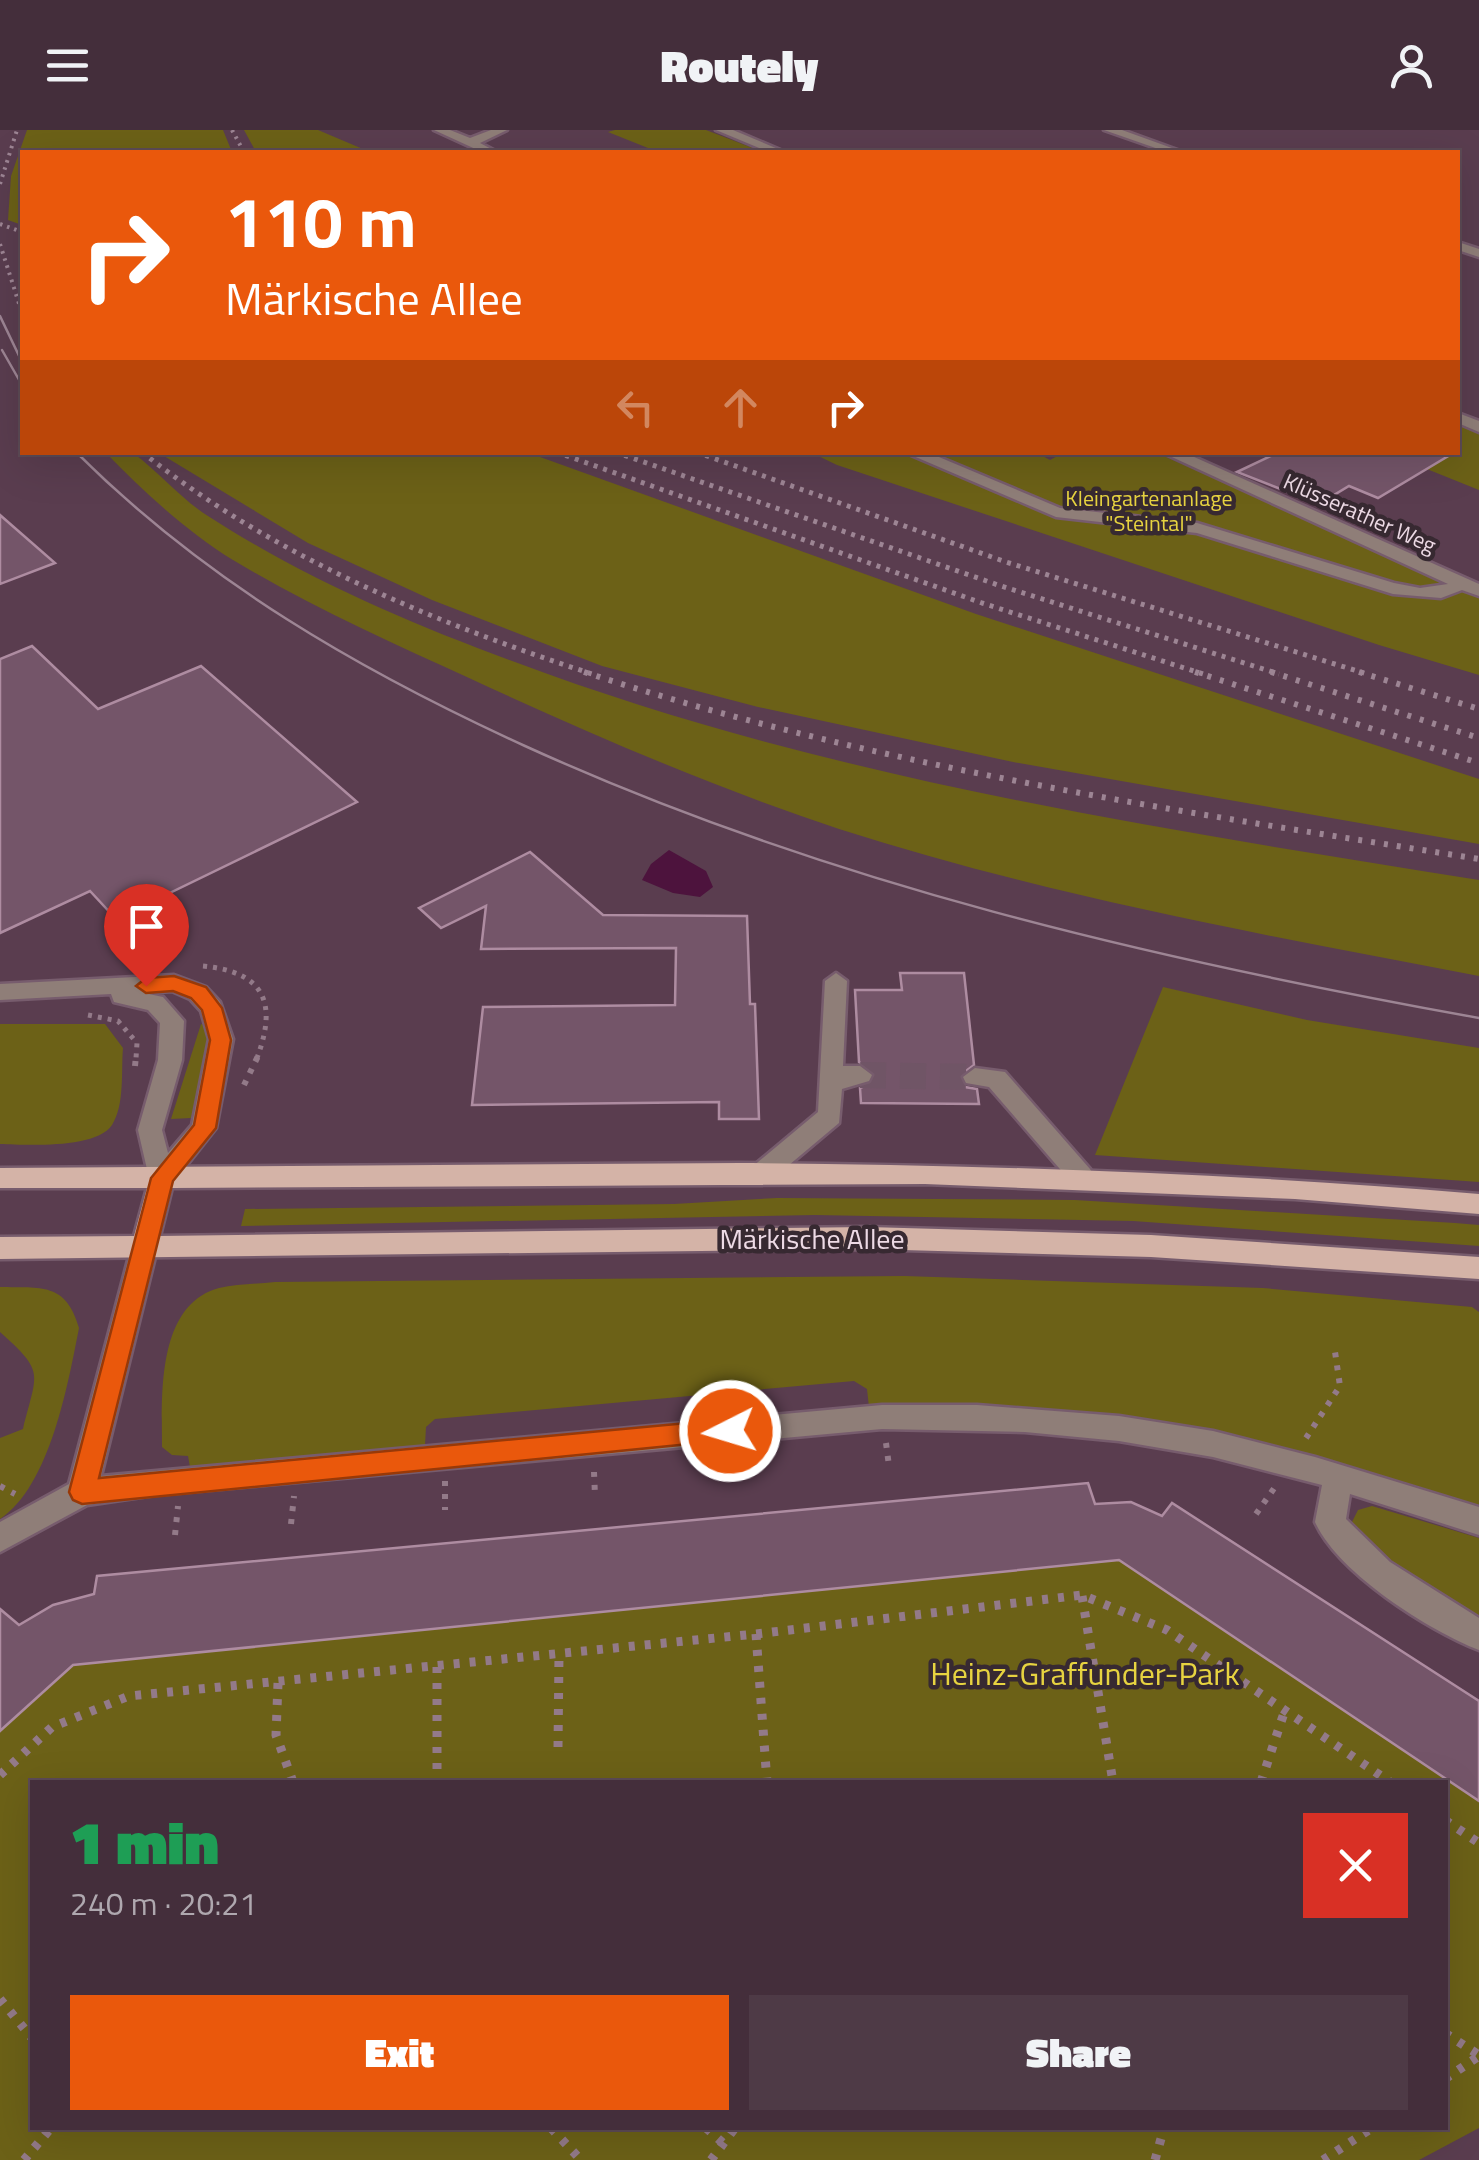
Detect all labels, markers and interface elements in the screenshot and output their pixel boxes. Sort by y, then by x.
text: Routely [661,31,818,99]
icon: menu [40,38,95,93]
icon: person [1384,38,1439,93]
text: 110 m [225,168,417,274]
icon: right [60,190,190,320]
text: Märkische Allee [225,264,523,332]
icon: left [608,380,663,435]
icon: ahead [713,380,768,435]
icon: right [818,380,873,435]
street label: Klüsserather Weg [1278,464,1442,562]
park label: Kleingartenanlage "Steintal" [1065,481,1233,540]
pin [104,884,189,987]
icon: arrive [119,899,174,954]
street label: Märkische Allee [719,1217,905,1260]
position arrow [678,1379,782,1483]
park label: Heinz-Graffunder-Park [930,1649,1240,1697]
text: 1 min [70,1796,219,1887]
button: close [1303,1813,1408,1918]
text: 240 m · 20:21 [70,1879,257,1927]
button: Exit [70,1995,729,2110]
button: Share [749,1995,1408,2110]

